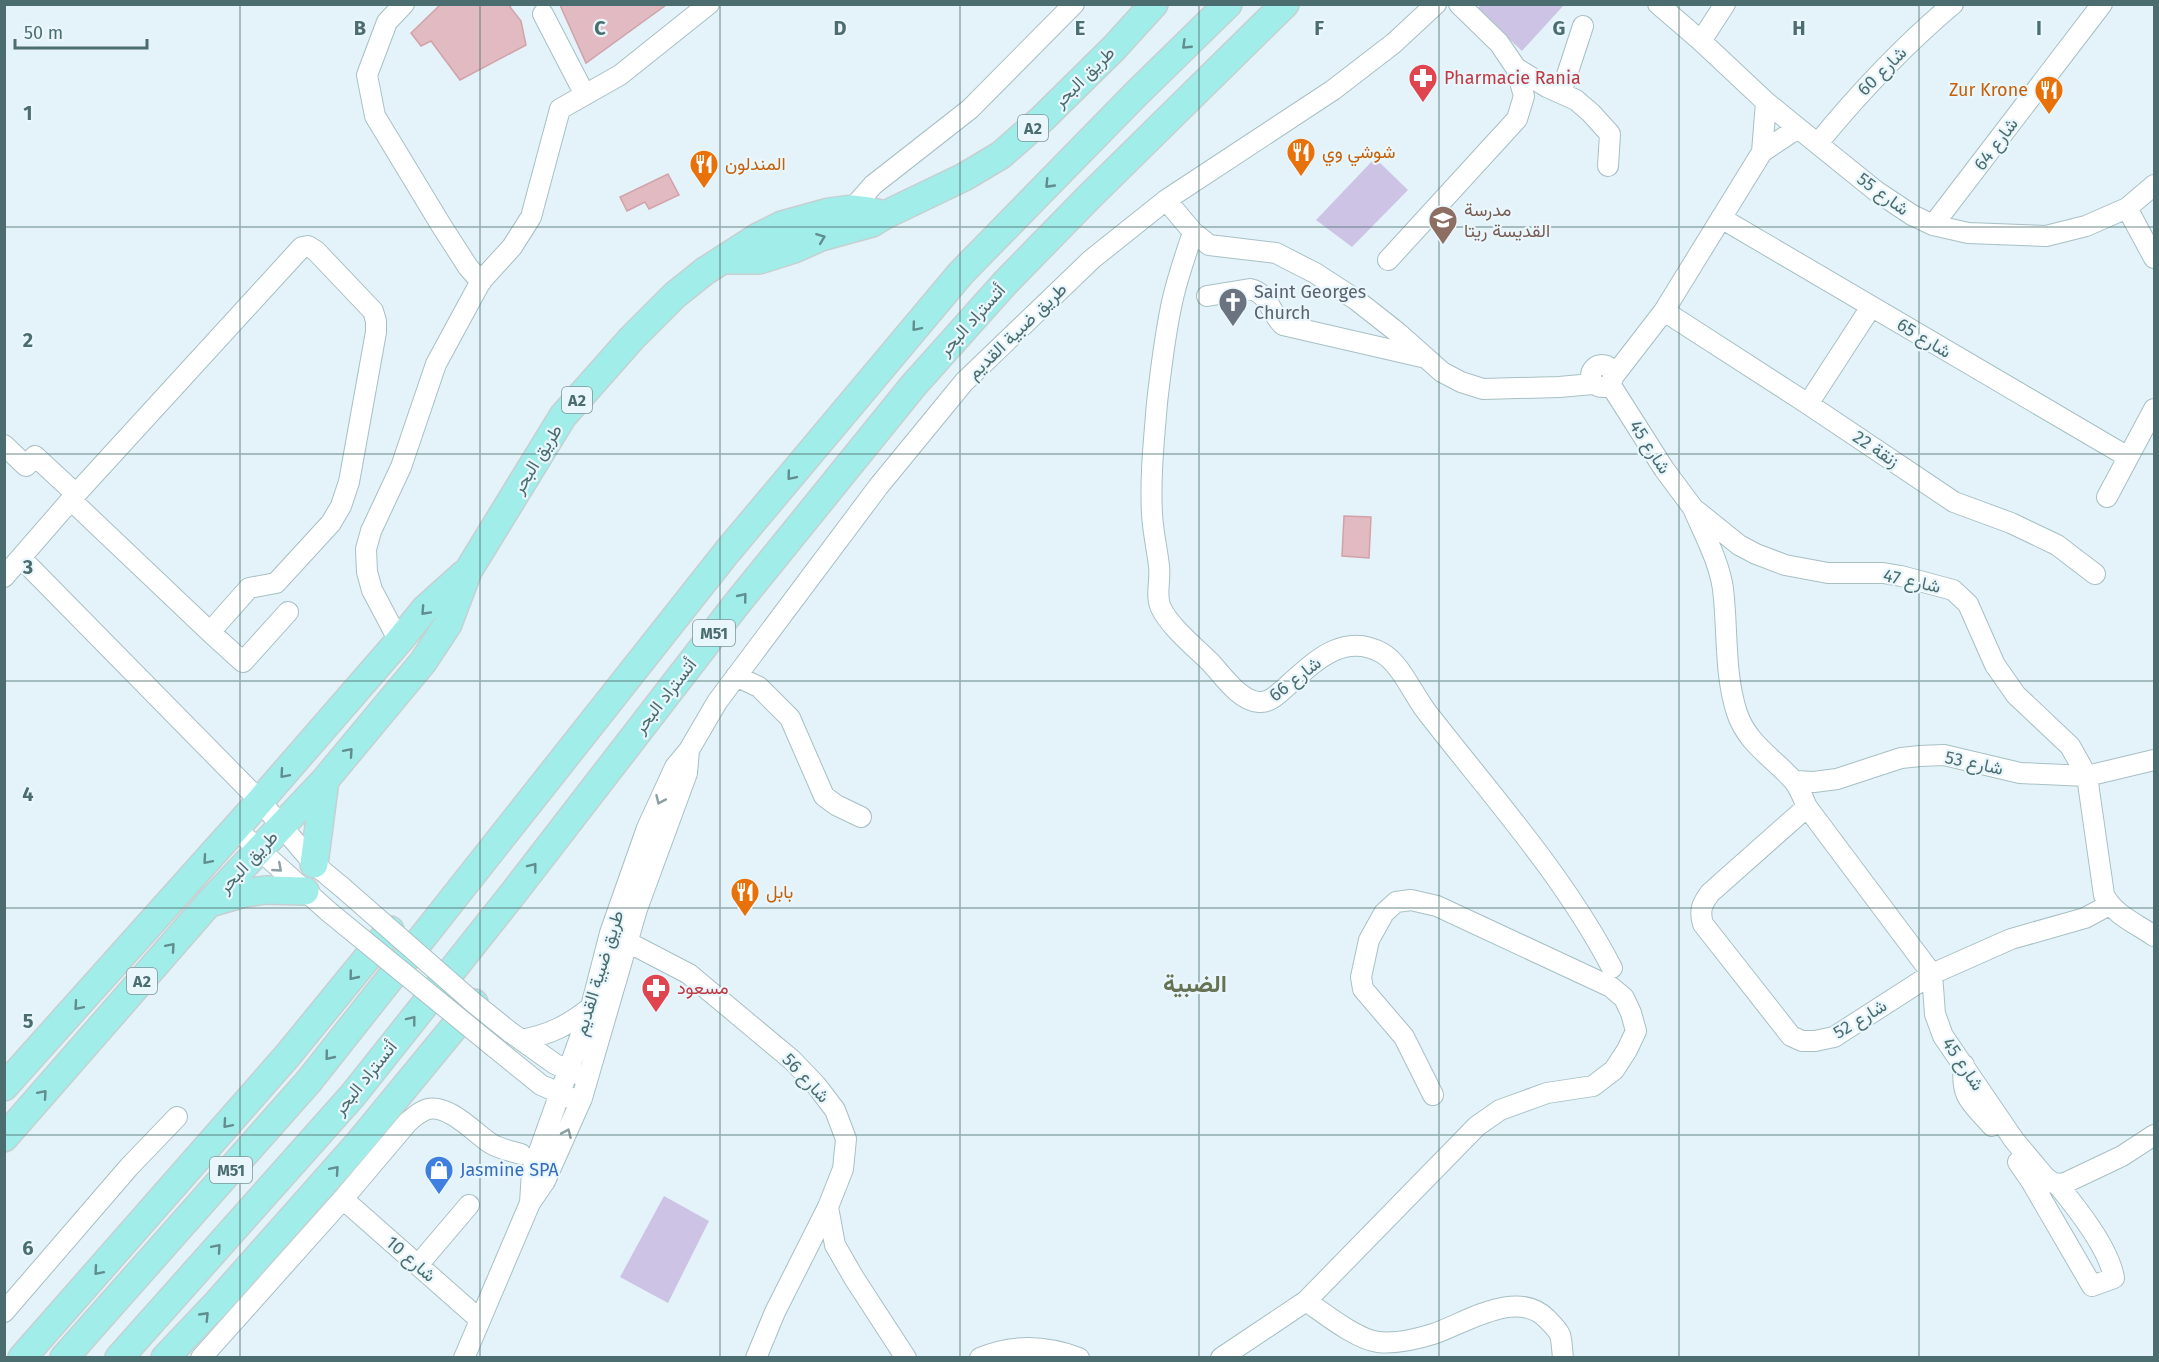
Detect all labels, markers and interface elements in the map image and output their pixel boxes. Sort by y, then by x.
scale bar [15,12,147,50]
text: B [354,16,366,40]
text: C [594,16,606,40]
text: D [833,16,847,40]
text: E [1075,16,1085,40]
text: F [1314,16,1324,40]
text: G [1553,16,1565,40]
text: H [1792,16,1806,40]
text: I [2036,16,2042,40]
text: 50 m [24,22,63,44]
one-way arrow [1182,38,1193,49]
street label: طريق البحر [1048,42,1119,113]
street label: شارع 60 [1853,42,1912,101]
pharmacy icon: Pharmacie Rania [1407,62,1439,104]
place label: Pharmacie Rania [1444,67,1581,89]
restaurant icon: Zur Krone [2033,74,2065,116]
place label: Zur Krone [1949,79,2028,101]
text: 1 [23,101,33,125]
street label: شارع 64 [1969,113,2024,175]
road number: A2 [1018,115,1048,141]
restaurant icon: شوشي وي [1285,136,1317,178]
place label: شوشي وي [1322,141,1396,167]
restaurant icon: المندلون [688,148,720,190]
place label: المندلون [725,153,786,175]
street label: شارع 55 [1852,168,1913,221]
one-way arrow [1045,176,1056,187]
place label: مدرسة القديسة ريتا [1464,199,1550,242]
school or university icon: مدرسة القديسة ريتا [1427,204,1459,246]
one-way arrow [814,233,825,245]
street label: طريق ضبية القديم [963,278,1072,385]
street label: أتستراد البحر [933,279,1010,361]
place label: Saint Georges Church [1254,281,1366,324]
church icon: Saint Georges Church [1217,286,1249,328]
street label: شارع 65 [1892,313,1955,364]
one-way arrow [913,320,924,331]
text: 2 [23,328,33,352]
road number: A2 [562,387,592,413]
street label: شارع 45 [1624,416,1675,478]
street label: طريق البحر [507,420,567,499]
street label: زنقة 22 [1849,426,1903,472]
one-way arrow [787,469,798,480]
text: 3 [22,555,33,579]
street label: شارع 47 [1881,564,1943,599]
one-way arrow [735,593,746,604]
one-way arrow [421,603,432,614]
road number: M51 [693,620,735,646]
street label: شارع 66 [1265,652,1326,707]
street label: أتستراد البحر [628,654,701,739]
street label: شارع 53 [1943,746,2005,781]
one-way arrow [342,748,353,758]
one-way arrow [280,767,291,778]
text: 4 [22,782,34,806]
one-way arrow [655,794,667,805]
street label: طريق البحر [213,826,283,899]
one-way arrow [203,853,214,864]
one-way arrow [272,861,282,872]
one-way arrow [526,863,537,874]
restaurant icon: بابل [729,876,761,918]
place label: بابل [766,881,793,903]
street label: طريق ضبية القديم [570,908,629,1039]
one-way arrow [164,943,175,954]
road number: A2 [127,968,157,994]
one-way arrow [350,969,361,980]
district label: الضبية [1163,970,1227,998]
pharmacy icon: مسعود [640,972,672,1014]
place label: مسعود [677,977,729,999]
street label: شارع 52 [1829,994,1891,1044]
one-way arrow [74,999,85,1010]
text: 5 [23,1009,34,1033]
one-way arrow [405,1016,416,1027]
street label: شارع 45 [1936,1033,1989,1095]
street label: أتستراد البحر [328,1036,402,1120]
one-way arrow [325,1049,336,1060]
street label: شارع 56 [777,1049,834,1108]
one-way arrow [36,1090,47,1101]
one-way arrow [223,1118,234,1128]
one-way arrow [559,1129,571,1140]
shop icon: Jasmine SPA [423,1154,455,1196]
road number: M51 [210,1157,252,1183]
place label: Jasmine SPA [460,1159,559,1181]
one-way arrow [328,1166,339,1177]
street label: شارع 10 [381,1231,440,1287]
text: 6 [22,1236,34,1260]
one-way arrow [210,1244,221,1255]
one-way arrow [94,1264,105,1275]
one-way arrow [198,1312,209,1323]

